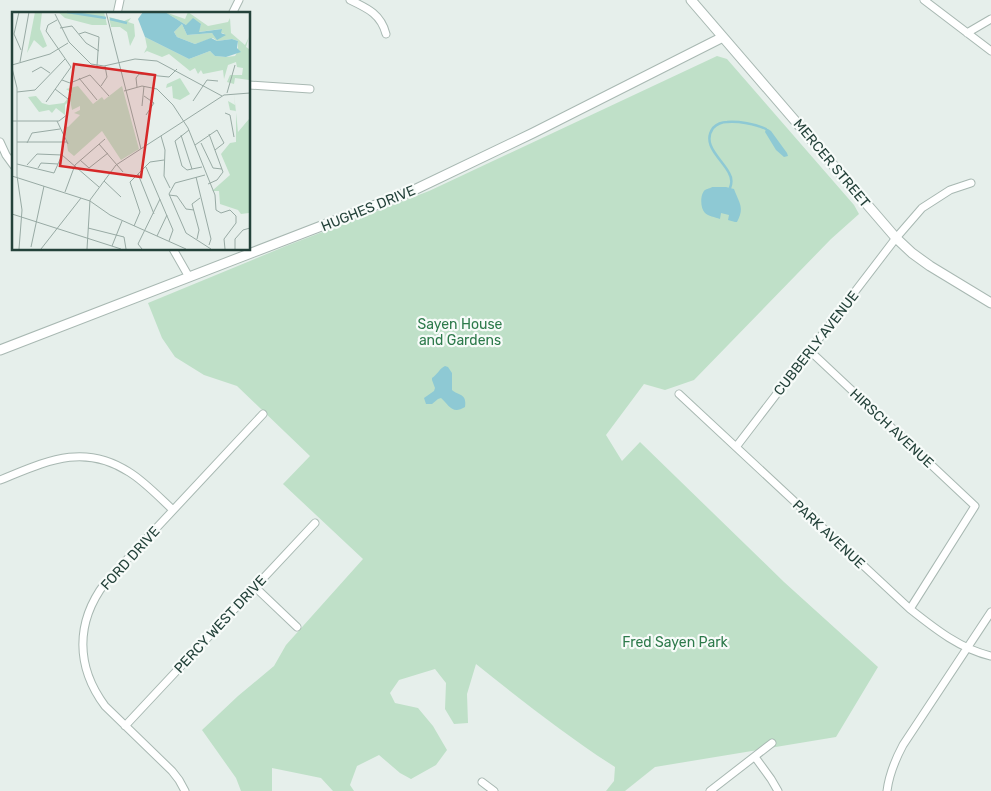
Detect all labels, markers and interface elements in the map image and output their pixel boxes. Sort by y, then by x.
inset map [12,12,250,250]
street label: MERCER STREET [790,116,874,211]
street label: HUGHES DRIVE [319,182,418,235]
street label: CUBBERLY AVENUE [770,288,862,399]
park label: Sayen House and Gardens [418,316,503,349]
street label: HIRSCH AVENUE [846,385,937,472]
street label: PARK AVENUE [789,497,868,572]
street label: FORD DRIVE [97,523,163,594]
street label: PERCY WEST DRIVE [171,572,270,677]
park label: Fred Sayen Park [622,634,728,651]

